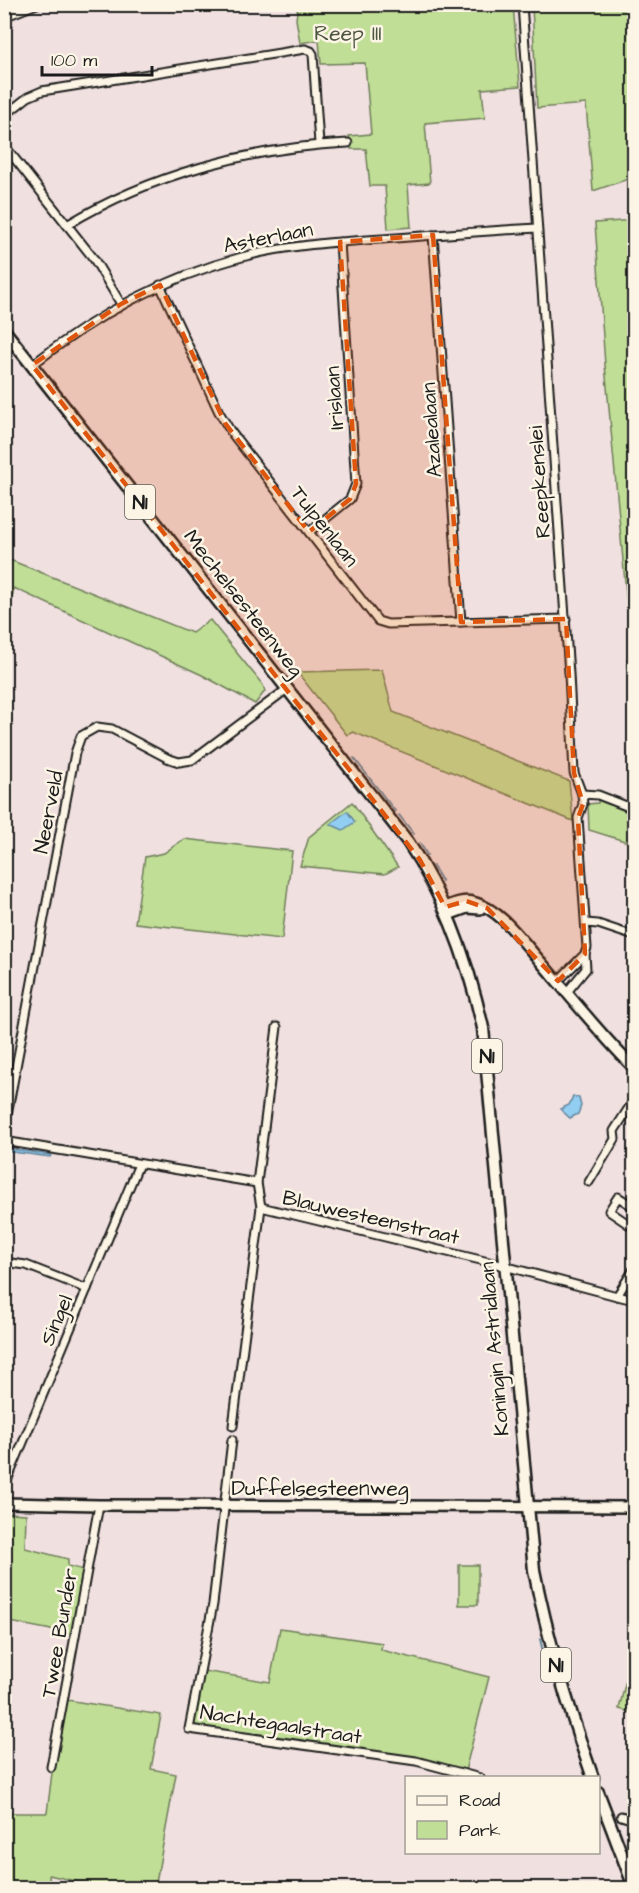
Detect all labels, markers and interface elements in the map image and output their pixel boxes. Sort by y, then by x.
park label: Reep III [314,19,382,49]
scale bar [42,39,152,77]
text: 100 m [51,48,97,73]
street label: Asterlaan [221,215,315,260]
street label: Irislaan [318,365,351,431]
street label: Azalealaan [414,382,449,478]
street label: Reepkenslei [521,425,559,539]
street label: Tulpenlaan [283,480,366,574]
road number: N1 [125,485,155,519]
street label: Mechelsesteenweg [175,523,311,685]
street label: Neerveld [26,768,71,856]
road number: N1 [472,1039,502,1073]
street label: Blauwesteenstraat [280,1183,463,1252]
street label: Koningin Astridlaan [472,1260,519,1437]
street label: Singel [33,1290,82,1351]
street label: Duffelsesteenweg [231,1474,409,1505]
street label: Twee Bunder [34,1566,85,1700]
road number: N1 [541,1648,571,1682]
street label: Nachtegaalstraat [198,1697,364,1754]
legend [405,1776,600,1854]
text: Road [459,1788,500,1813]
text: Park [459,1818,501,1843]

